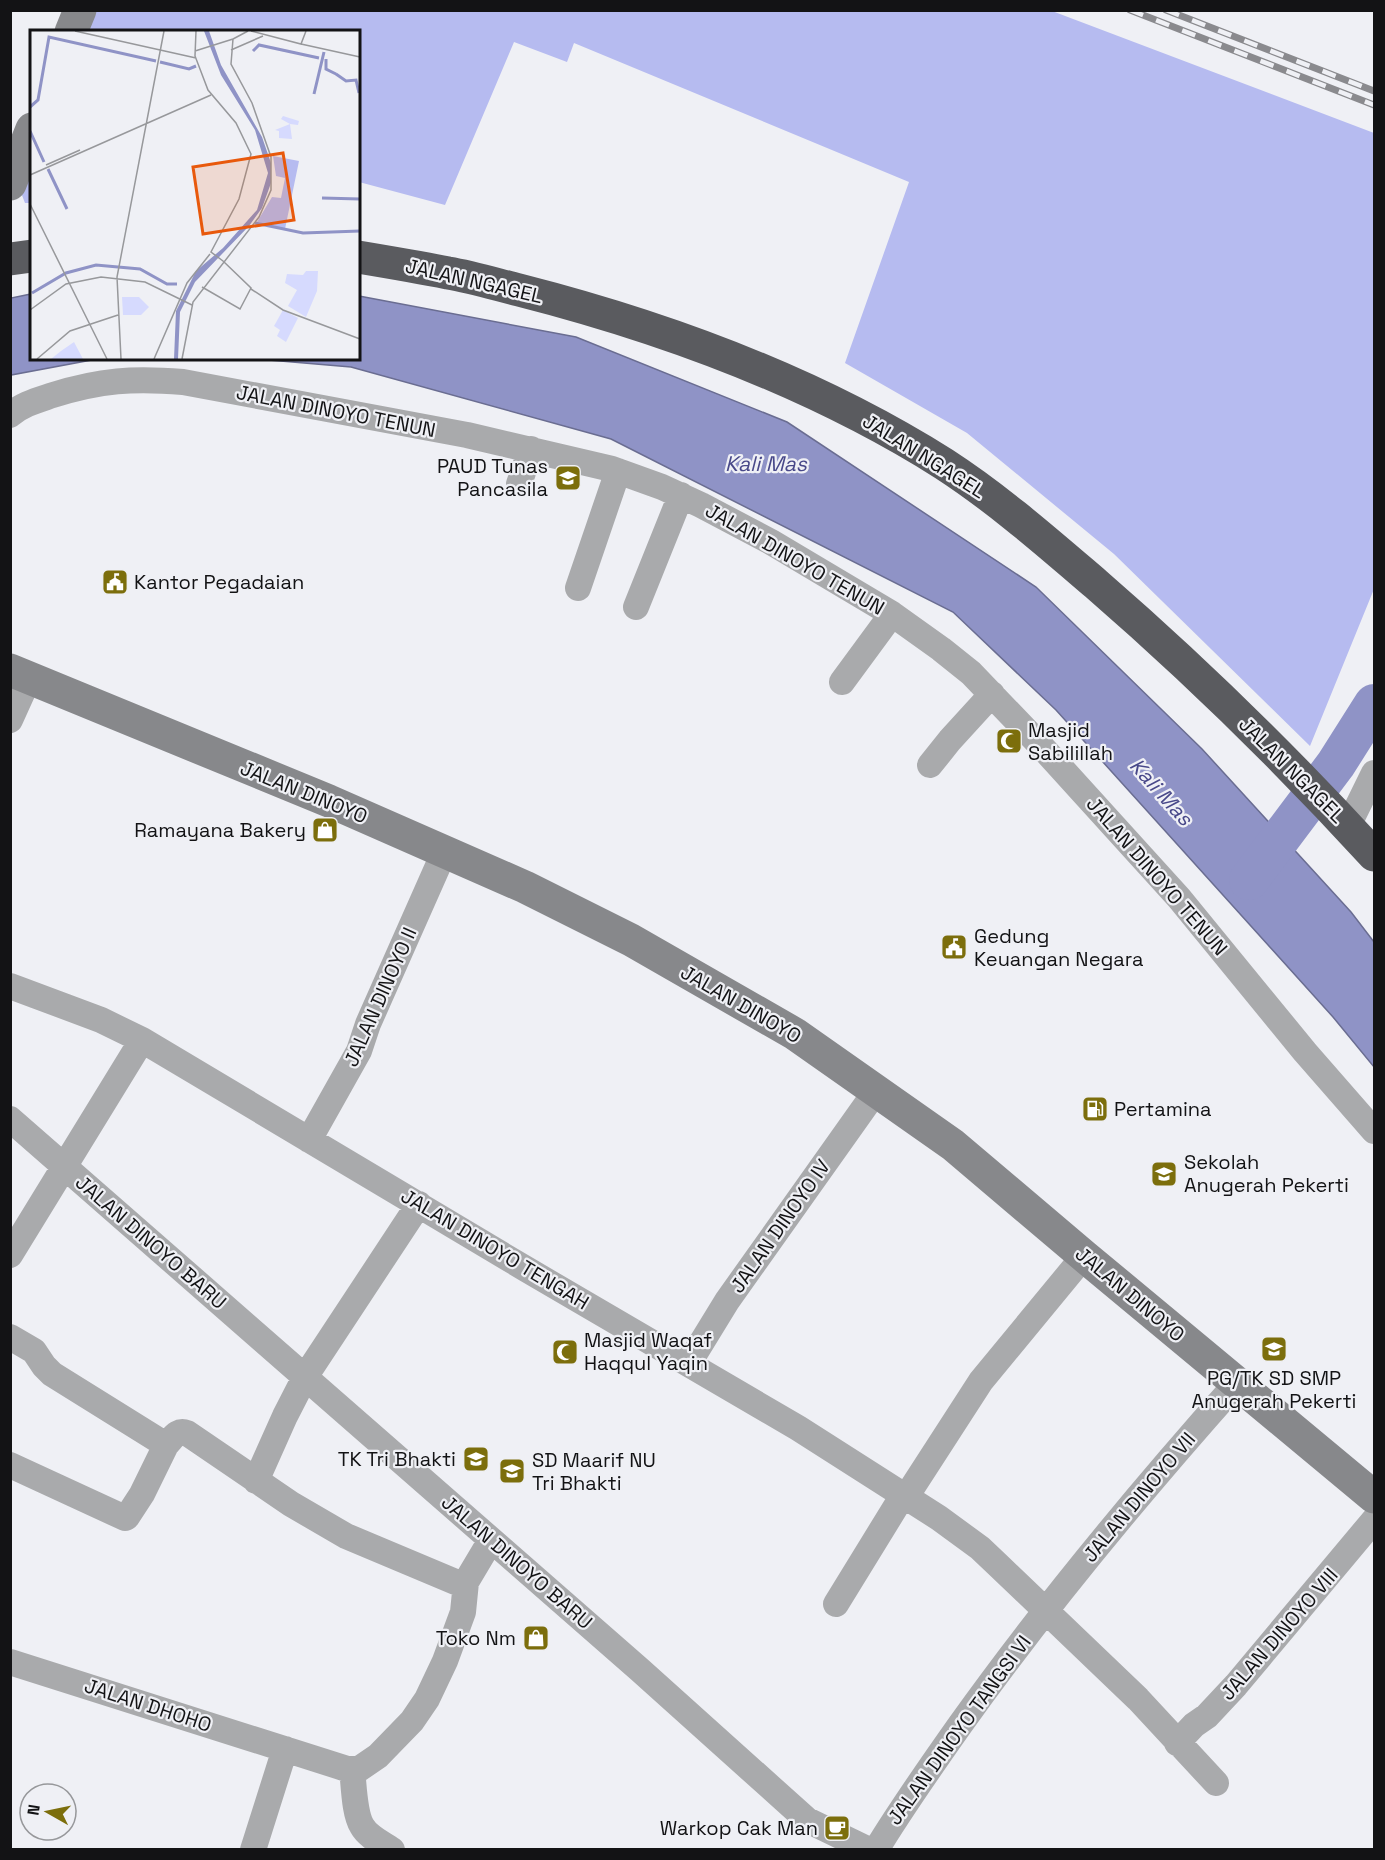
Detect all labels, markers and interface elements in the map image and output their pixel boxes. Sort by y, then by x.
inset map [30,30,360,360]
street label: JALAN NGAGEL [403,253,545,309]
street label: JALAN DINOYO TENUN [234,379,438,443]
street label: JALAN NGAGEL [858,408,990,504]
water label: Kali Mas [725,450,808,477]
place label: PAUD Tunas Pancasila [437,453,548,502]
school or university icon: PAUD Tunas Pancasila [553,463,583,493]
street label: JALAN DINOYO TENUN [701,497,889,621]
public building icon: Kantor Pegadaian [100,567,130,597]
place label: Kantor Pegadaian [134,569,304,595]
street label: JALAN NGAGEL [1233,711,1351,829]
place label: Masjid Sabilillah [1028,717,1113,766]
mosque icon: Masjid Sabilillah [994,726,1024,756]
water label: Kali Mas [1124,752,1199,832]
street label: JALAN DINOYO [237,755,371,829]
street label: JALAN DINOYO TENUN [1081,791,1233,961]
shop icon: Ramayana Bakery [310,815,340,845]
place label: Ramayana Bakery [134,817,306,843]
street label: JALAN DINOYO II [338,923,422,1071]
place label: Gedung Keuangan Negara [974,923,1144,972]
public building icon: Gedung Keuangan Negara [939,932,969,962]
street label: JALAN DINOYO [676,959,806,1049]
fuel station icon: Pertamina [1080,1094,1110,1124]
place label: Pertamina [1114,1096,1212,1122]
place label: Sekolah Anugerah Pekerti [1184,1149,1349,1198]
street label: JALAN DINOYO IV [724,1154,836,1298]
school or university icon: Sekolah Anugerah Pekerti [1149,1159,1179,1189]
street label: JALAN DINOYO BARU [70,1169,232,1315]
street label: JALAN DINOYO TENGAH [396,1183,594,1315]
street label: JALAN DINOYO [1070,1241,1190,1347]
place label: Masjid Waqaf Haqqul Yaqin [584,1327,712,1376]
school or university icon: PG/TK SD SMP Anugerah Pekerti [1259,1334,1289,1364]
mosque icon: Masjid Waqaf Haqqul Yaqin [550,1337,580,1367]
place label: PG/TK SD SMP Anugerah Pekerti [1192,1365,1356,1414]
street label: JALAN DINOYO VII [1077,1427,1201,1567]
school or university icon: TK Tri Bhakti [461,1444,491,1474]
place label: TK Tri Bhakti [338,1446,456,1472]
place label: SD Maarif NU Tri Bhakti [532,1447,656,1496]
school or university icon: SD Maarif NU Tri Bhakti [497,1456,527,1486]
street label: JALAN DINOYO BARU [436,1489,598,1635]
street label: JALAN DINOYO VIII [1214,1562,1344,1706]
shop icon: Toko Nm [521,1623,551,1653]
place label: Toko Nm [436,1625,516,1651]
street label: JALAN DINOYO TANGSI VI [881,1630,1037,1830]
street label: JALAN DHOHO [81,1672,215,1738]
north arrow [18,1782,78,1842]
text: N [22,1803,45,1817]
cafe icon: Warkop Cak Man [822,1813,852,1843]
place label: Warkop Cak Man [660,1815,818,1841]

